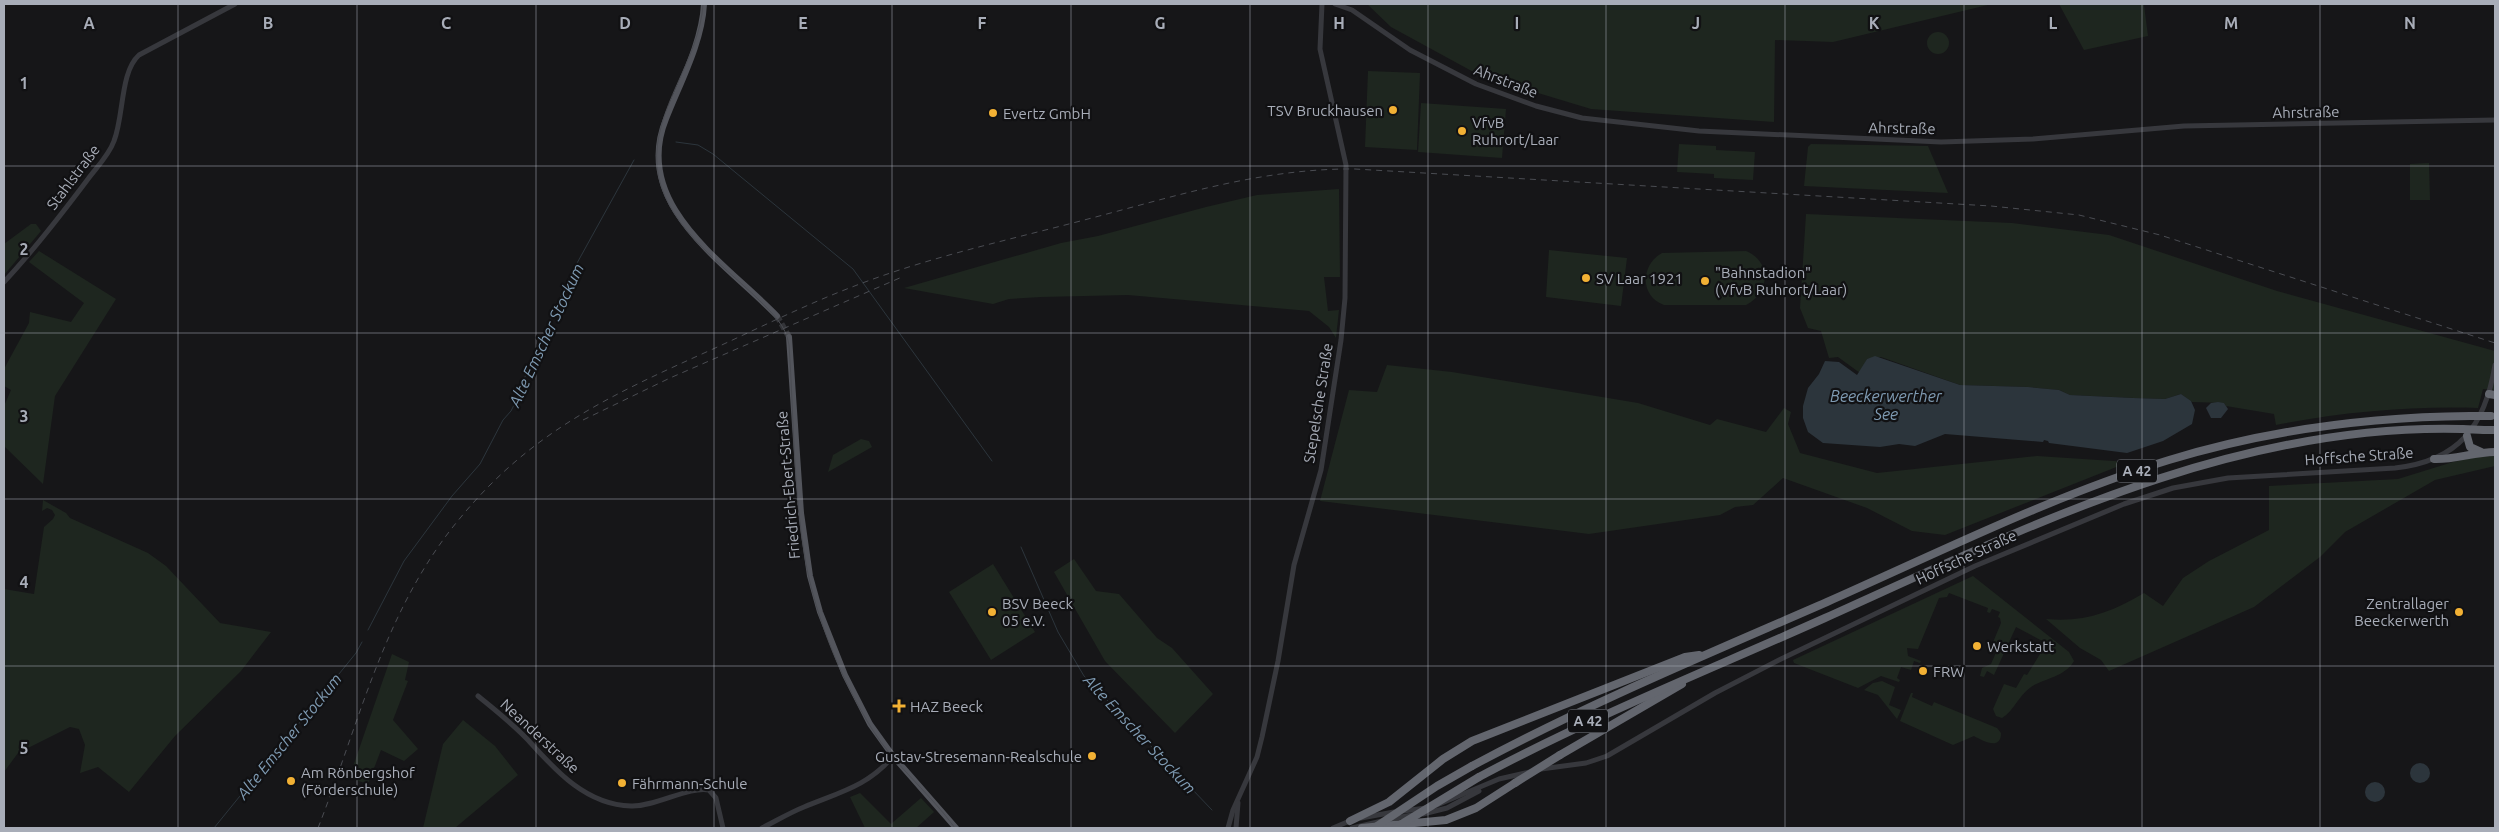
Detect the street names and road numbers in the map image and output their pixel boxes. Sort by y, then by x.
street label: Ahrstraße [1472,61,1540,101]
street label: Ahrstraße [2272,103,2340,121]
street label: Ahrstraße [1868,119,1936,137]
street label: Stahlstraße [43,141,103,213]
street label: Stepelsche Straße [1300,342,1336,464]
street label: Friedrich-Ebert-Straße [773,410,803,560]
street label: Hoffsche Straße [2304,444,2414,468]
road number: A 42 [2117,460,2157,482]
street label: Hoffsche Straße [1913,526,2019,588]
street label: Neanderstraße [497,695,583,777]
road number: A 42 [1568,709,1608,732]

